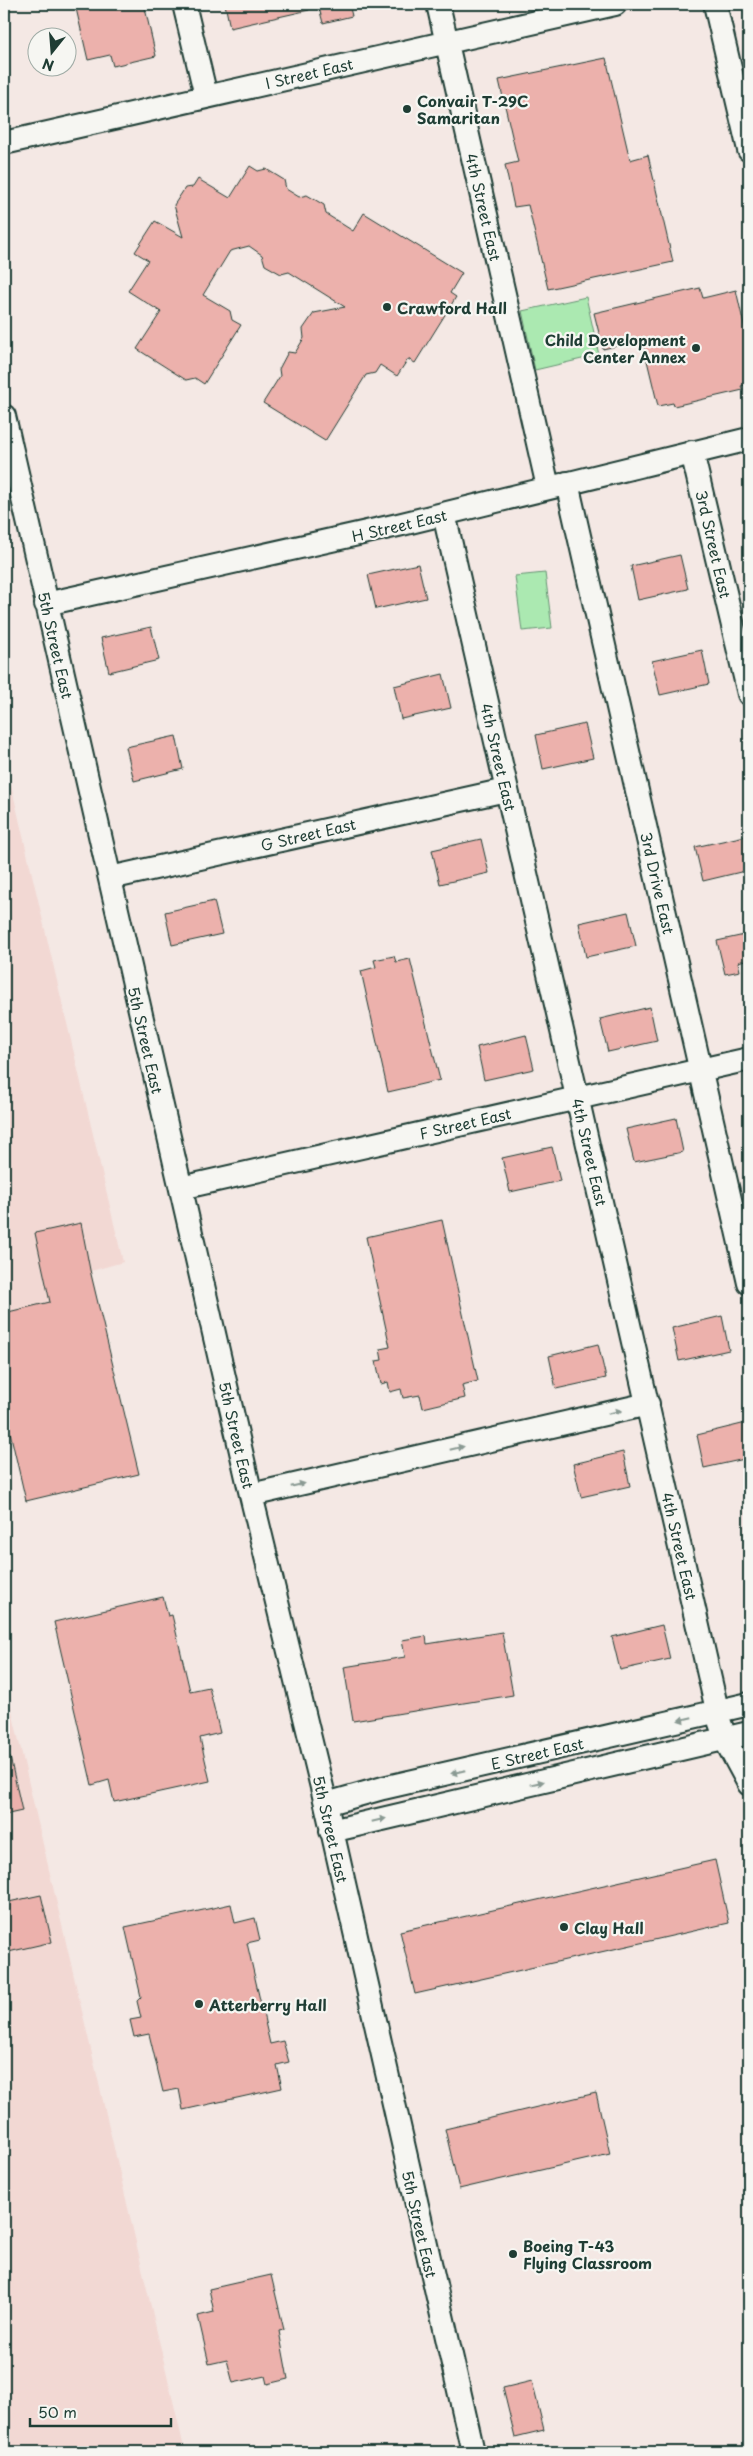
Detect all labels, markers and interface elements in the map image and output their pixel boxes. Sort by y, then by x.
north arrow [28,28,78,78]
street label: I Street East [263,52,355,94]
text: N [40,53,56,77]
place label: Convair T-29C Samaritan [417,89,528,129]
marker: Convair T-29C Samaritan [401,103,413,115]
street label: 4th Street East [460,151,508,263]
place label: Crawford Hall [397,296,507,319]
marker: Crawford Hall [381,301,393,313]
place label: Child Development Center Annex [545,328,687,368]
marker: Child Development Center Annex [690,342,702,354]
street label: 3rd Street East [690,488,738,600]
street label: H Street East [349,503,449,547]
street label: 5th Street East [33,589,80,701]
street label: 4th Street East [475,701,523,813]
street label: G Street East [258,812,358,856]
street label: 3rd Drive East [635,830,681,936]
street label: 5th Street East [123,984,170,1096]
street label: 4th Street East [566,1096,614,1208]
street label: F Street East [417,1101,513,1145]
street label: 5th Street East [214,1379,261,1491]
one-way arrow [608,1408,623,1416]
one-way arrow [449,1444,464,1452]
one-way arrow [291,1481,306,1489]
street label: 4th Street East [656,1490,704,1602]
one-way arrow [677,1715,692,1723]
street label: E Street East [488,1731,586,1775]
one-way arrow [451,1768,466,1776]
street label: 5th Street East [308,1773,355,1885]
one-way arrow [530,1779,545,1787]
one-way arrow [371,1816,386,1824]
place label: Clay Hall [574,1916,643,1939]
marker: Clay Hall [558,1921,570,1933]
place label: Atterberry Hall [208,1993,327,2016]
marker: Atterberry Hall [193,1998,205,2010]
street label: 5th Street East [397,2168,444,2280]
place label: Boeing T-43 Flying Classroom [523,2234,652,2274]
marker: Boeing T-43 Flying Classroom [507,2248,519,2260]
scale bar [30,2396,171,2428]
text: 50 m [38,2400,77,2423]

